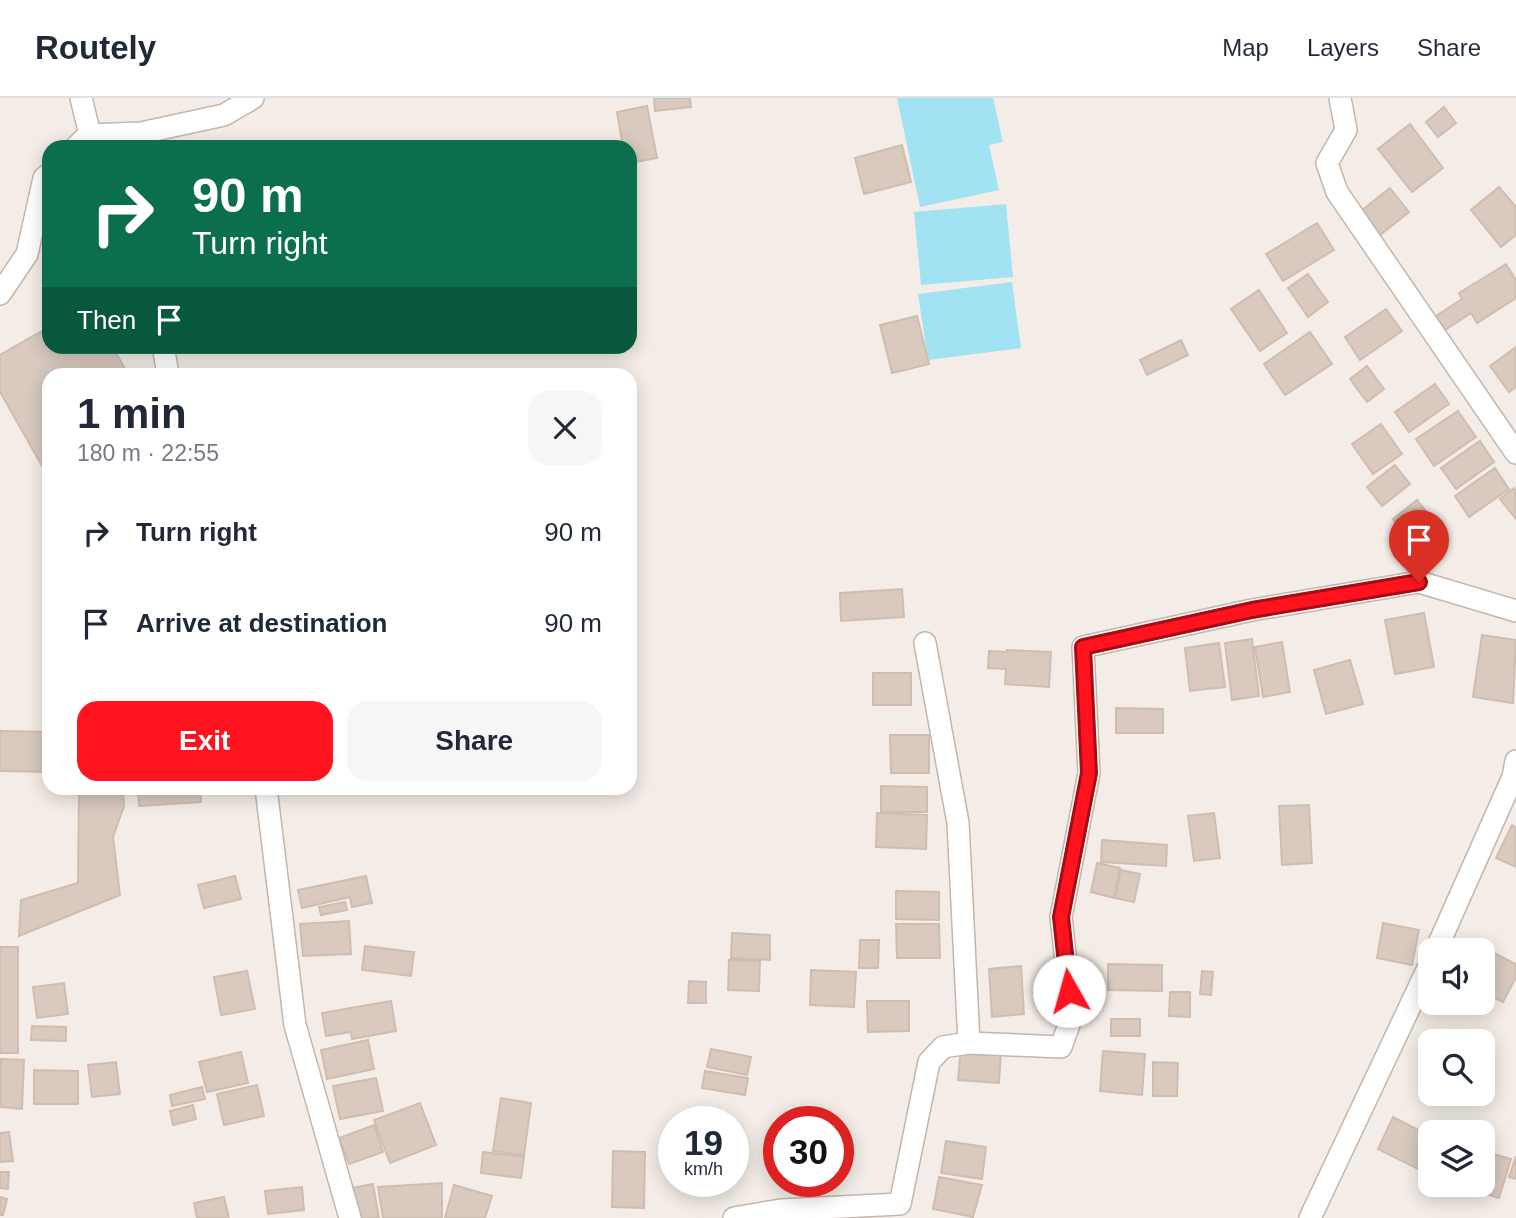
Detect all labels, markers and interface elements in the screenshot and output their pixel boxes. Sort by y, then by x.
text: Routely [35,29,156,66]
text: Map [1222,34,1269,61]
text: Layers [1307,34,1379,61]
text: Share [1417,34,1481,61]
icon: right [77,168,168,259]
text: 90 m [192,168,304,222]
text: Turn right [192,225,328,261]
icon: arrive [150,301,188,339]
text: Then [77,305,136,335]
text: 1 min [77,390,187,437]
button: close [528,391,602,465]
text: 180 m · 22:55 [77,440,219,466]
pin [1389,510,1449,582]
icon: right [77,514,115,552]
text: Turn right [136,517,257,547]
text: 90 m [544,517,602,547]
icon: arrive [1400,521,1438,559]
icon: arrive [77,605,115,643]
text: Arrive at destination [136,608,387,638]
text: 90 m [544,608,602,638]
button: Exit [77,701,333,781]
button: Share [347,701,602,781]
map controls [1418,938,1495,1197]
button: sound [1418,938,1495,1015]
position arrow [1032,954,1106,1028]
button: search [1418,1029,1495,1106]
speed limit sign: 30 [763,1106,854,1197]
button: layers [1418,1120,1495,1197]
text: 19 [684,1123,723,1162]
text: km/h [684,1159,723,1179]

